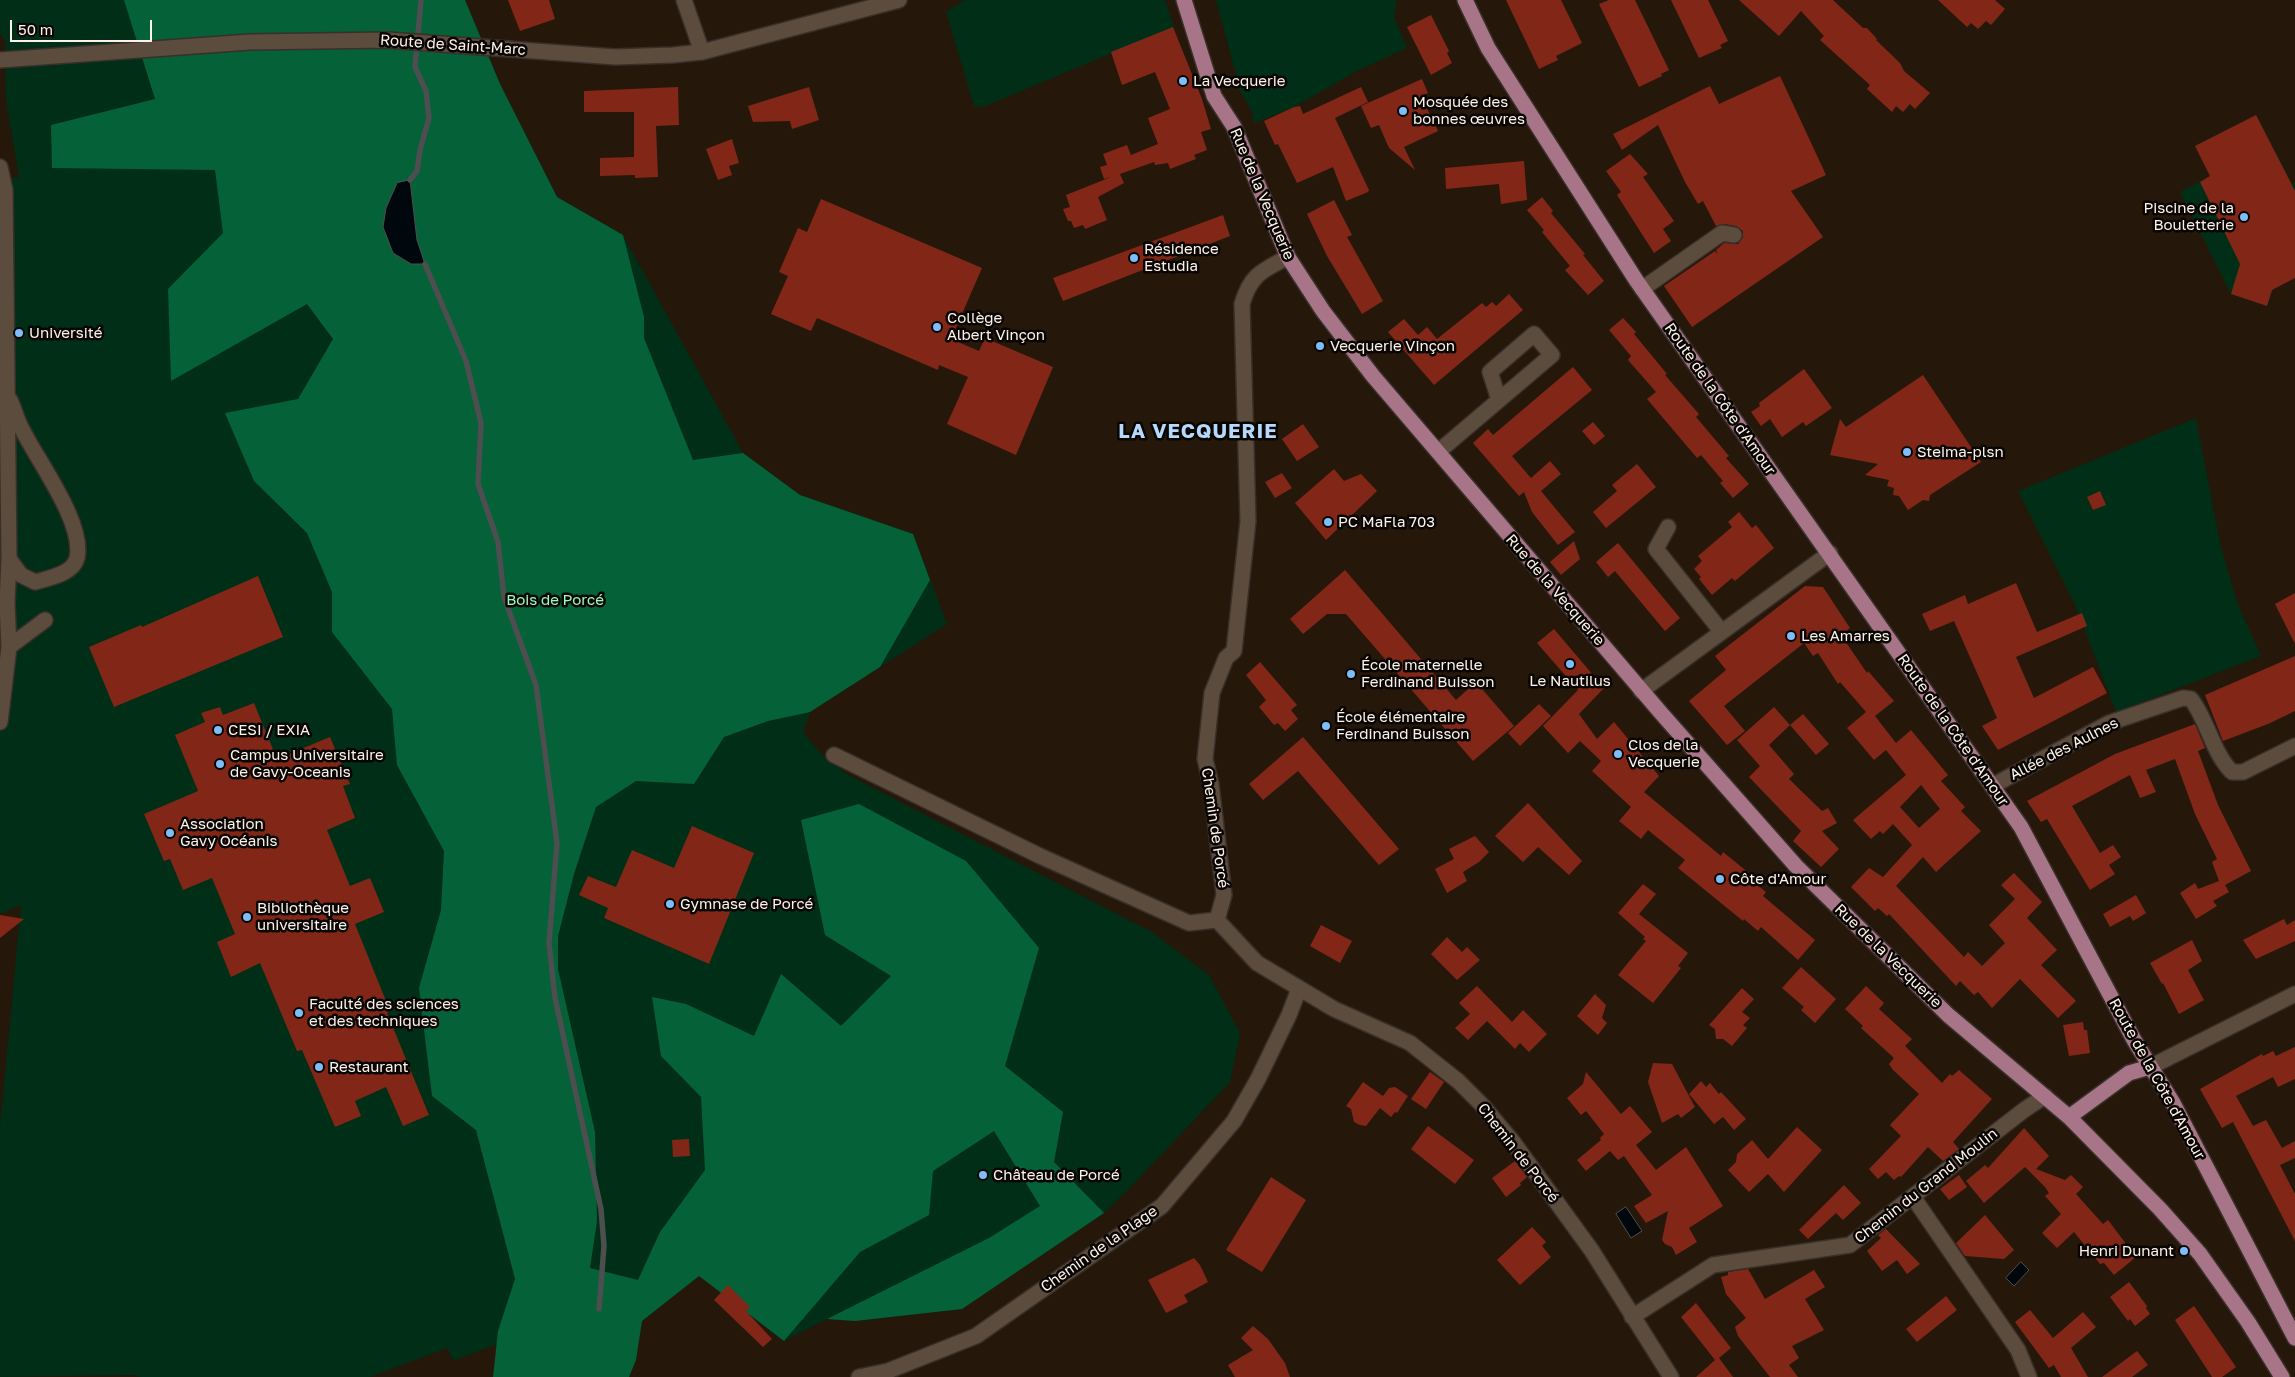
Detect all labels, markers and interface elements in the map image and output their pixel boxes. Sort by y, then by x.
scale bar [12,10,155,42]
text: 50 m [18,20,53,38]
street label: Route de Saint-Marc [380,31,526,59]
place label: La Vecquerie [1193,72,1286,90]
marker: La Vecquerie [1177,75,1189,87]
place label: Mosquée des bonnes œuvres [1413,93,1525,128]
marker: Mosquée des bonnes œuvres [1397,105,1409,117]
street label: Rue de la Vecquerie [1226,125,1298,263]
place label: Piscine de la Bouletterie [2143,199,2234,234]
marker: Piscine de la Bouletterie [2238,211,2250,223]
place label: Résidence Estudia [1144,240,1219,275]
marker: Résidence Estudia [1128,252,1140,264]
place label: Collège Albert Vinçon [947,309,1045,344]
street label: Route de la Côte d'Amour [1661,319,1779,479]
marker: Collège Albert Vinçon [931,321,943,333]
place label: Université [29,324,103,342]
marker: Université [13,327,25,339]
place label: Vecquerie Vinçon [1330,337,1455,355]
marker: Vecquerie Vinçon [1314,340,1326,352]
district label: LA VECQUERIE [1117,420,1279,444]
place label: Steima-plsn [1917,443,2004,461]
marker: Steima-plsn [1901,446,1913,458]
place label: PC MaFla 703 [1338,513,1435,531]
marker: PC MaFla 703 [1322,516,1334,528]
street label: Rue de la Vecquerie [1502,531,1608,649]
park label: Bois de Porcé [506,591,604,609]
place label: Les Amarres [1801,627,1890,645]
marker: Les Amarres [1785,630,1797,642]
street label: Route de la Côte d'Amour [1894,650,2012,810]
place label: École maternelle Ferdinand Buisson [1361,656,1495,691]
marker: Le Nautilus [1564,658,1576,670]
marker: École maternelle Ferdinand Buisson [1345,668,1357,680]
place label: Le Nautilus [1529,672,1611,690]
place label: École élémentaire Ferdinand Buisson [1336,708,1470,743]
street label: Allée des Aulnes [2007,714,2121,784]
marker: École élémentaire Ferdinand Buisson [1320,720,1332,732]
place label: CESI / EXIA [228,721,310,739]
marker: CESI / EXIA [212,724,224,736]
place label: Clos de la Vecquerie [1628,736,1700,771]
place label: Campus Universitaire de Gavy-Oceanis [230,746,384,781]
marker: Clos de la Vecquerie [1612,748,1624,760]
marker: Campus Universitaire de Gavy-Oceanis [214,758,226,770]
street label: Chemin de Porcé [1198,767,1232,889]
place label: Association Gavy Océanis [180,815,277,850]
marker: Association Gavy Océanis [164,827,176,839]
place label: Côte d'Amour [1730,870,1826,888]
marker: Côte d'Amour [1714,873,1726,885]
place label: Gymnase de Porcé [680,895,813,913]
marker: Gymnase de Porcé [664,898,676,910]
place label: Bibliothèque universitaire [257,899,349,934]
street label: Rue de la Vecquerie [1831,900,1945,1012]
marker: Bibliothèque universitaire [241,911,253,923]
place label: Faculté des sciences et des techniques [309,995,459,1030]
street label: Route de la Côte d'Amour [2105,995,2209,1163]
marker: Faculté des sciences et des techniques [293,1007,305,1019]
place label: Restaurant [329,1058,408,1076]
marker: Restaurant [313,1061,325,1073]
street label: Chemin de Porcé [1474,1100,1562,1206]
street label: Chemin du Grand Moulin [1851,1125,2001,1247]
place label: Château de Porcé [993,1166,1120,1184]
marker: Château de Porcé [977,1169,989,1181]
street label: Chemin de la Plage [1037,1202,1161,1296]
place label: Henri Dunant [2079,1242,2174,1260]
marker: Henri Dunant [2178,1245,2190,1257]

